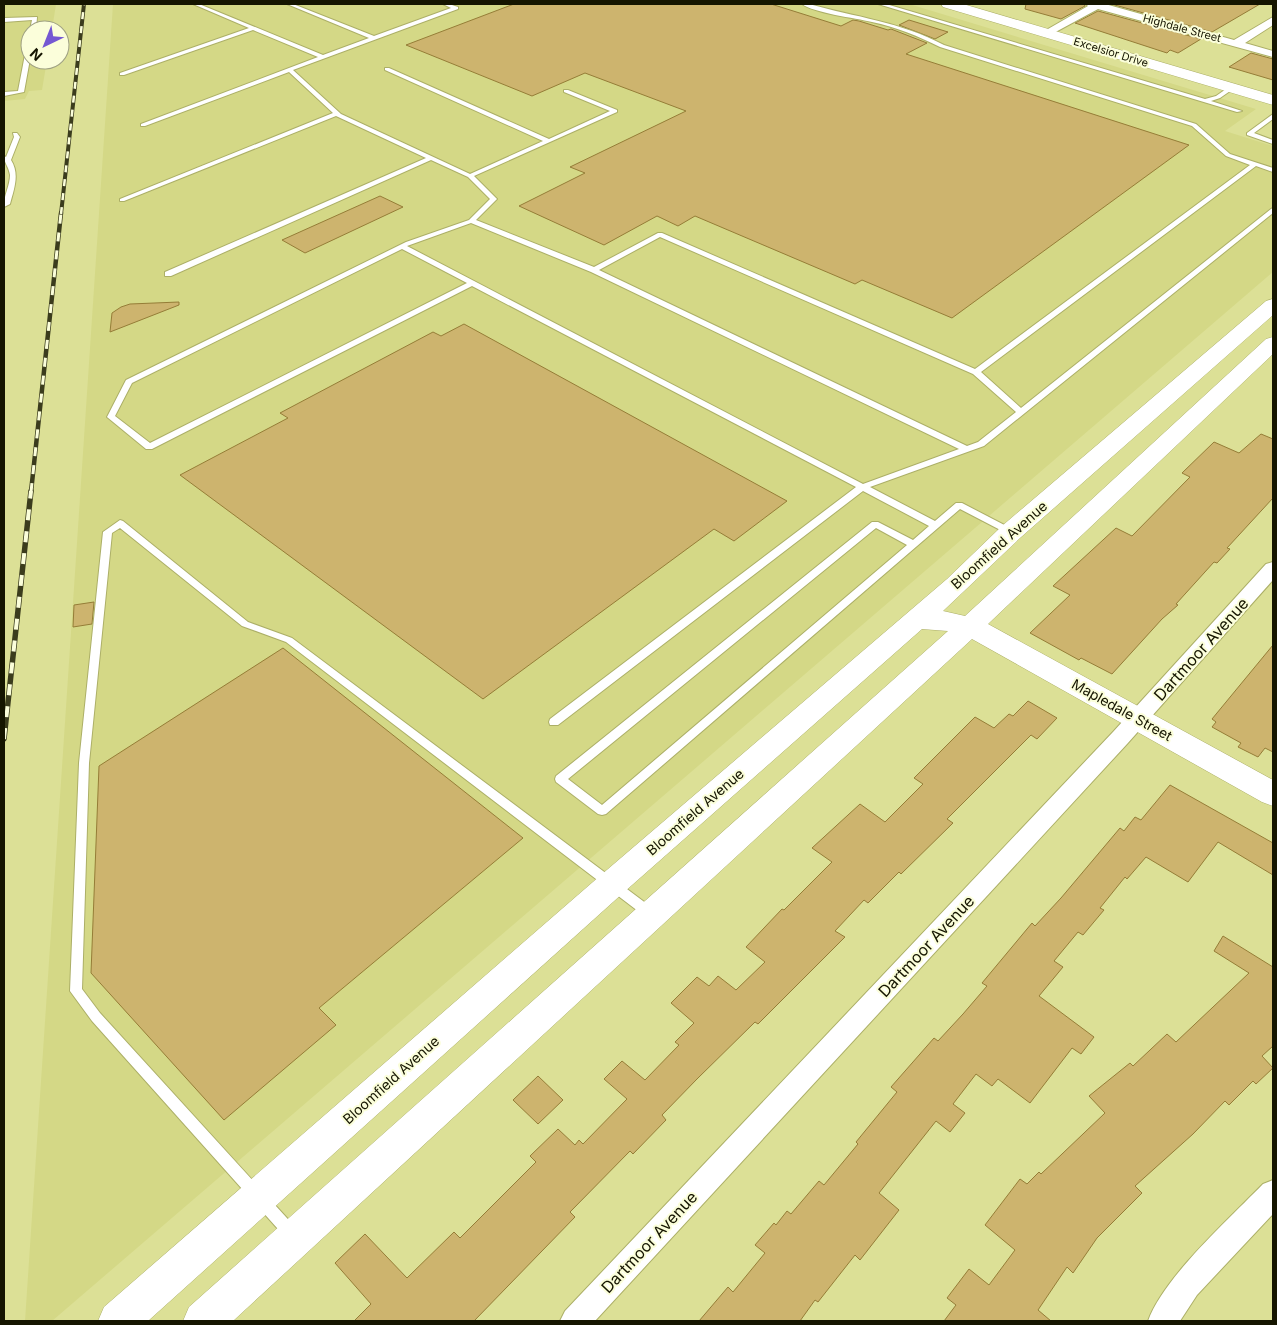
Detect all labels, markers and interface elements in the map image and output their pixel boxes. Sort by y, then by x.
street label: Highdale Street [1141,11,1223,45]
north arrow [20,20,70,70]
street label: Excelsior Drive [1072,34,1150,70]
text: N [26,45,45,65]
street label: Bloomfield Avenue [947,497,1050,592]
street label: Dartmoor Avenue [1149,593,1253,705]
street label: Mapledale Street [1069,675,1176,744]
street label: Bloomfield Avenue [643,765,747,859]
street label: Dartmoor Avenue [874,891,978,1001]
street label: Bloomfield Avenue [339,1032,442,1127]
street label: Dartmoor Avenue [597,1187,701,1297]

